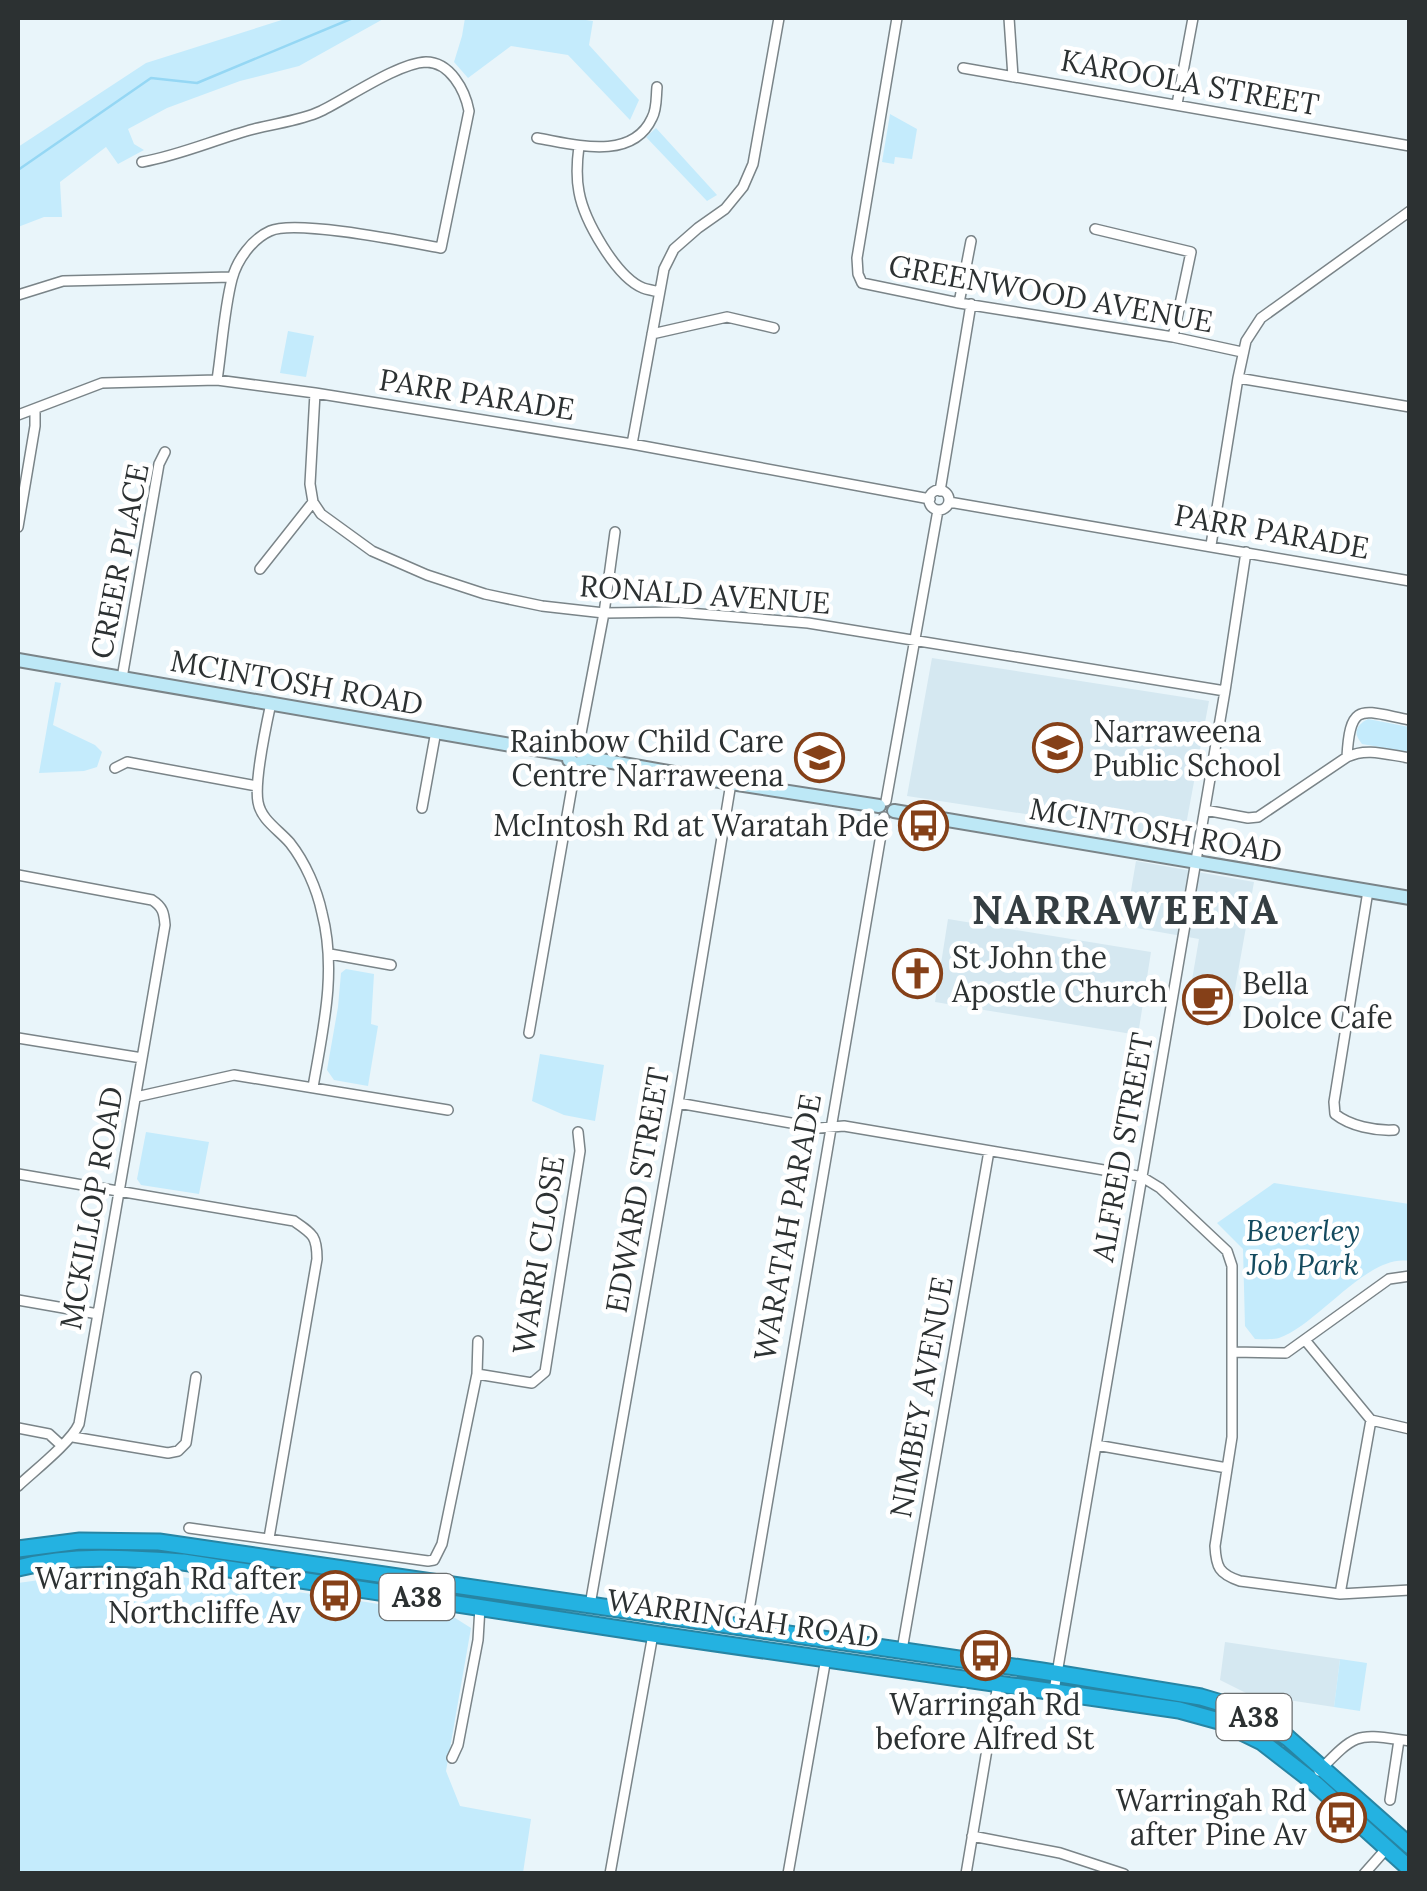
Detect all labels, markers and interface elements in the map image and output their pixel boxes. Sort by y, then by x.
street label: KAROOLA STREET [1058,41,1322,123]
street label: GREENWOOD AVENUE [886,246,1216,340]
street label: PARR PARADE [377,360,577,428]
street label: CREER PLACE [81,460,157,662]
street label: PARR PARADE [1172,495,1372,567]
street label: RONALD AVENUE [578,566,832,622]
street label: MCINTOSH ROAD [168,641,426,723]
place label: Narraweena Public School [1093,712,1281,784]
place label: Rainbow Child Care Centre Narraweena [510,722,784,794]
school or university icon: Narraweena Public School [1032,722,1084,774]
school or university icon: Rainbow Child Care Centre Narraweena [793,732,845,784]
street label: MCINTOSH ROAD [1027,789,1285,871]
bus stop icon: McIntosh Rd at Waratah Pde [898,799,950,851]
place label: McIntosh Rd at Waratah Pde [493,806,889,844]
district label: NARRAWEENA [972,884,1280,935]
place label: St John the Apostle Church [951,938,1168,1010]
church icon: St John the Apostle Church [891,948,943,1000]
place label: Bella Dolce Cafe [1242,964,1393,1036]
cafe icon: Bella Dolce Cafe [1181,974,1233,1026]
street label: ALFRED STREET [1083,1030,1161,1265]
street label: EDWARD STREET [597,1064,677,1316]
street label: MCKILLOP ROAD [51,1084,131,1332]
street label: WARATAH PARADE [745,1091,829,1363]
street label: WARRI CLOSE [504,1153,572,1357]
park label: Beverley Job Park [1246,1211,1360,1283]
street label: NIMBEY AVENUE [881,1273,961,1521]
place label: Warringah Rd after Northcliffe Av [35,1559,302,1631]
bus stop icon: Warringah Rd after Northcliffe Av [310,1569,362,1621]
road number: A38 [380,1574,454,1620]
street label: WARRINGAH ROAD [605,1580,881,1656]
bus stop icon: Warringah Rd before Alfred St [959,1629,1011,1681]
place label: Warringah Rd before Alfred St [876,1685,1095,1757]
road number: A38 [1216,1694,1292,1740]
place label: Warringah Rd after Pine Av [1116,1781,1308,1853]
bus stop icon: Warringah Rd after Pine Av [1316,1791,1368,1843]

